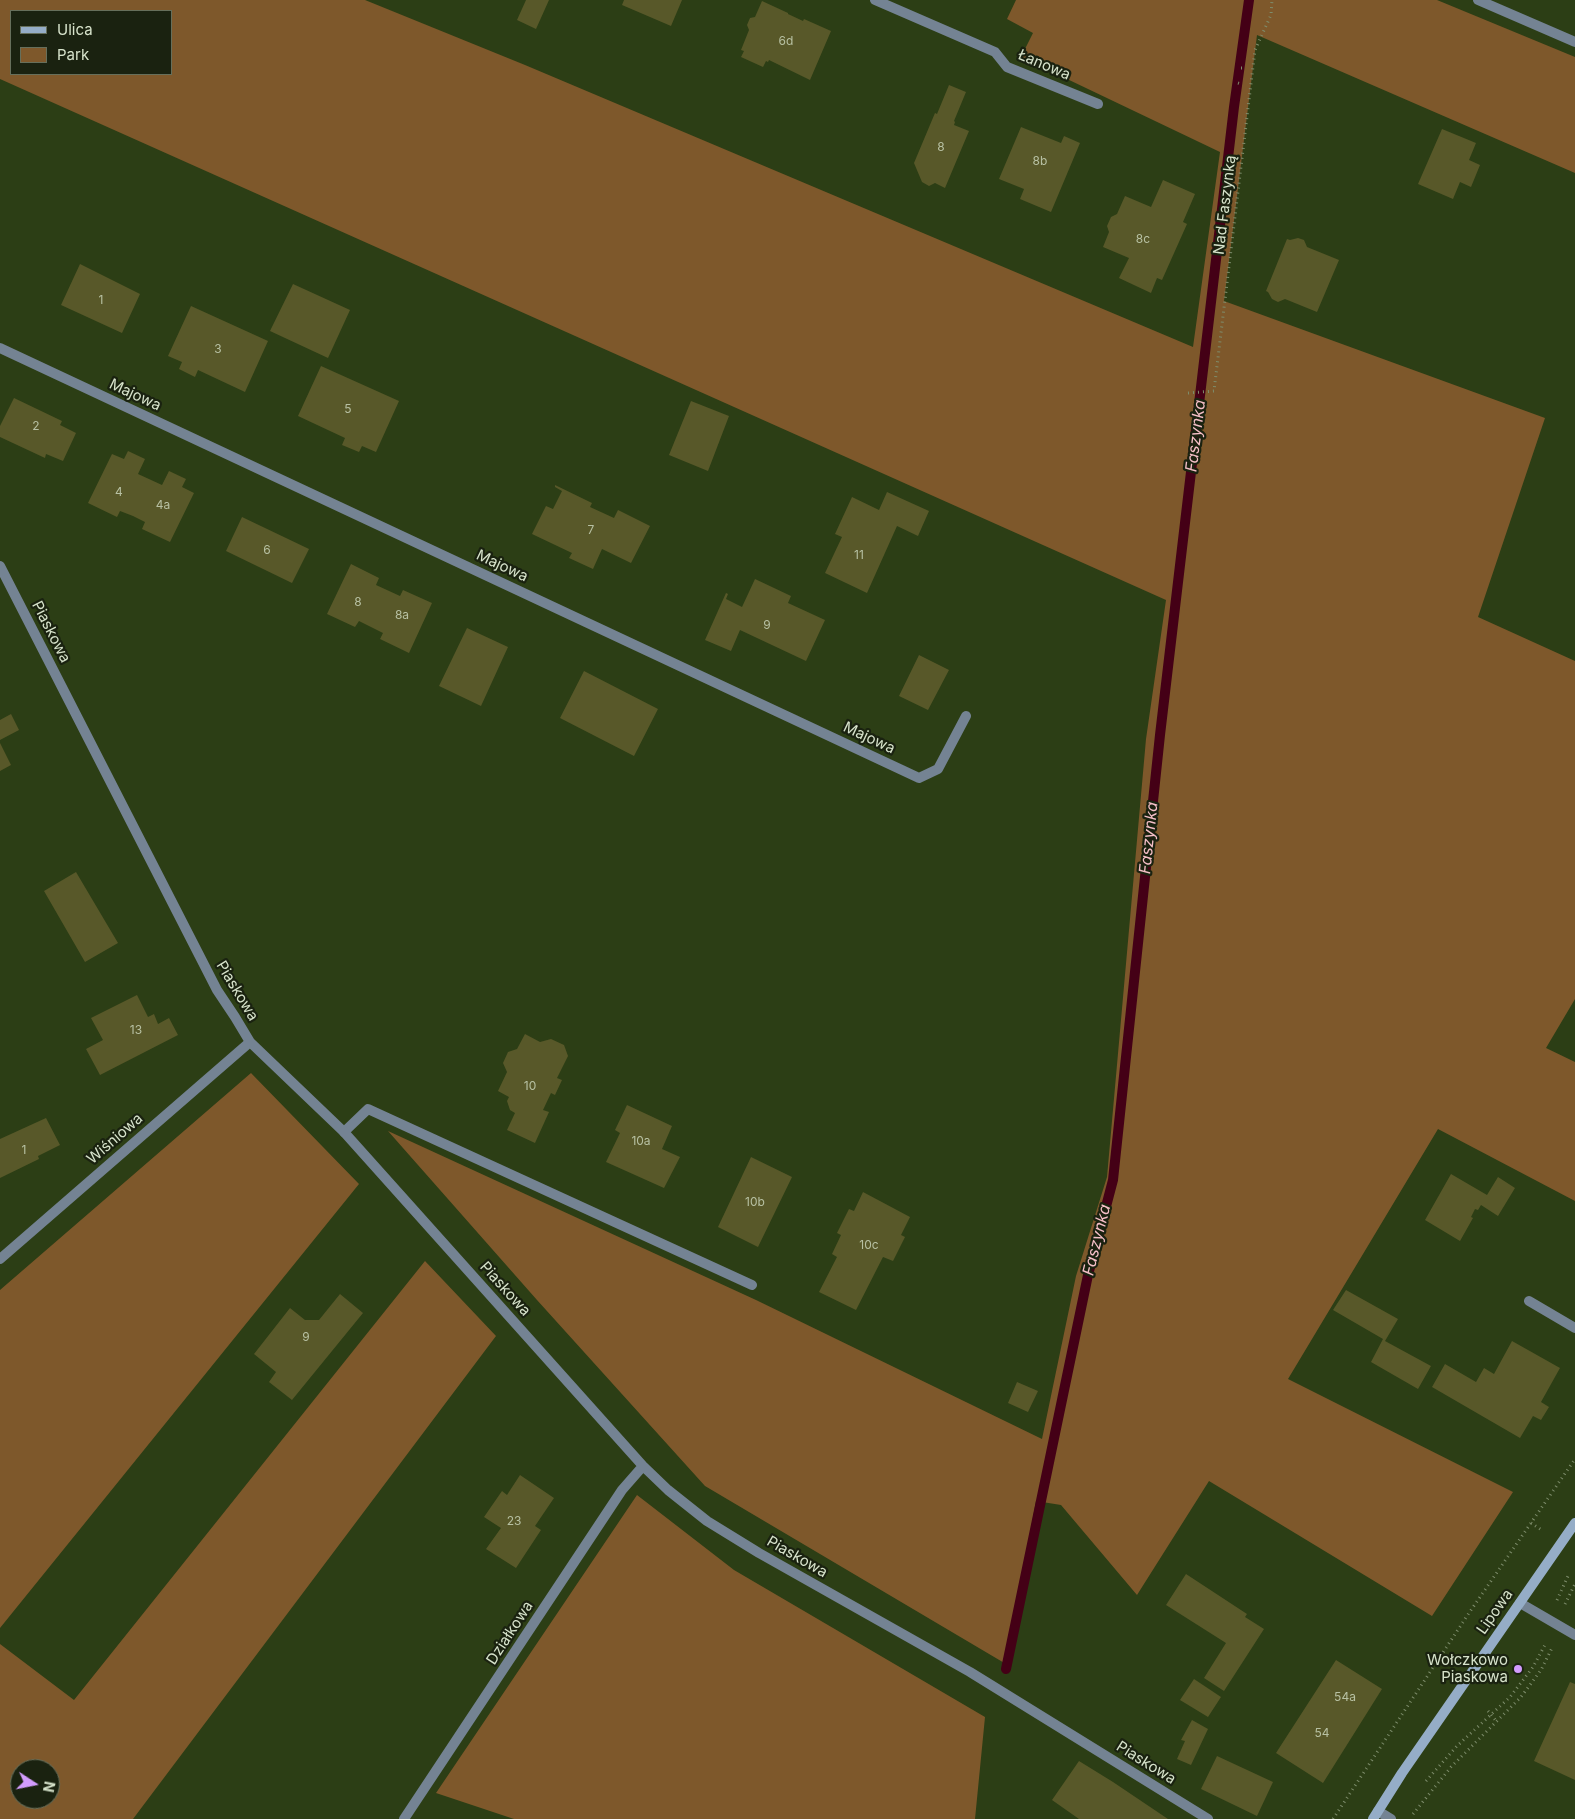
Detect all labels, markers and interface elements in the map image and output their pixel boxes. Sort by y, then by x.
legend [10,10,172,75]
text: Ulica [57,20,93,39]
house number: 6d [779,34,793,48]
text: Park [57,45,89,64]
street label: Łanowa [1015,46,1073,84]
house number: 8 [937,140,945,154]
house number: 8b [1033,154,1047,168]
street label: Nad Faszynką [1210,154,1240,256]
house number: 8c [1136,232,1150,246]
house number: 1 [99,293,103,307]
house number: 3 [214,342,222,356]
street label: Majowa [106,375,164,415]
water label: Faszynka [1182,399,1210,473]
house number: 5 [344,402,352,416]
house number: 2 [32,419,40,433]
house number: 4 [115,485,123,499]
house number: 4a [156,498,170,512]
house number: 7 [588,523,594,537]
house number: 6 [263,543,271,557]
street label: Majowa [473,546,531,586]
house number: 11 [854,548,864,562]
house number: 8 [354,595,362,609]
street label: Piaskowa [28,598,74,666]
house number: 8a [395,608,409,622]
house number: 9 [763,618,771,632]
street label: Majowa [840,718,898,758]
water label: Faszynka [1136,801,1162,875]
street label: Piaskowa [212,958,262,1024]
house number: 13 [130,1023,142,1037]
house number: 10 [524,1079,536,1093]
street label: Wiśniowa [83,1110,147,1168]
house number: 10a [631,1134,651,1148]
house number: 1 [22,1143,26,1157]
house number: 10b [745,1195,765,1209]
water label: Faszynka [1079,1202,1115,1278]
house number: 10c [859,1238,879,1252]
street label: Piaskowa [476,1258,534,1320]
house number: 9 [302,1330,310,1344]
house number: 23 [507,1514,521,1528]
street label: Piaskowa [764,1532,830,1582]
street label: Lipowa [1473,1586,1517,1638]
street label: Działkowa [483,1598,537,1668]
place label: Wołczkowo Piaskowa [1427,1651,1508,1686]
marker: Wołczkowo Piaskowa [1512,1663,1524,1675]
house number: 54a [1334,1690,1356,1704]
house number: 54 [1314,1726,1330,1740]
street label: Piaskowa [1113,1738,1179,1788]
north arrow [10,1759,60,1809]
text: N [40,1780,59,1794]

